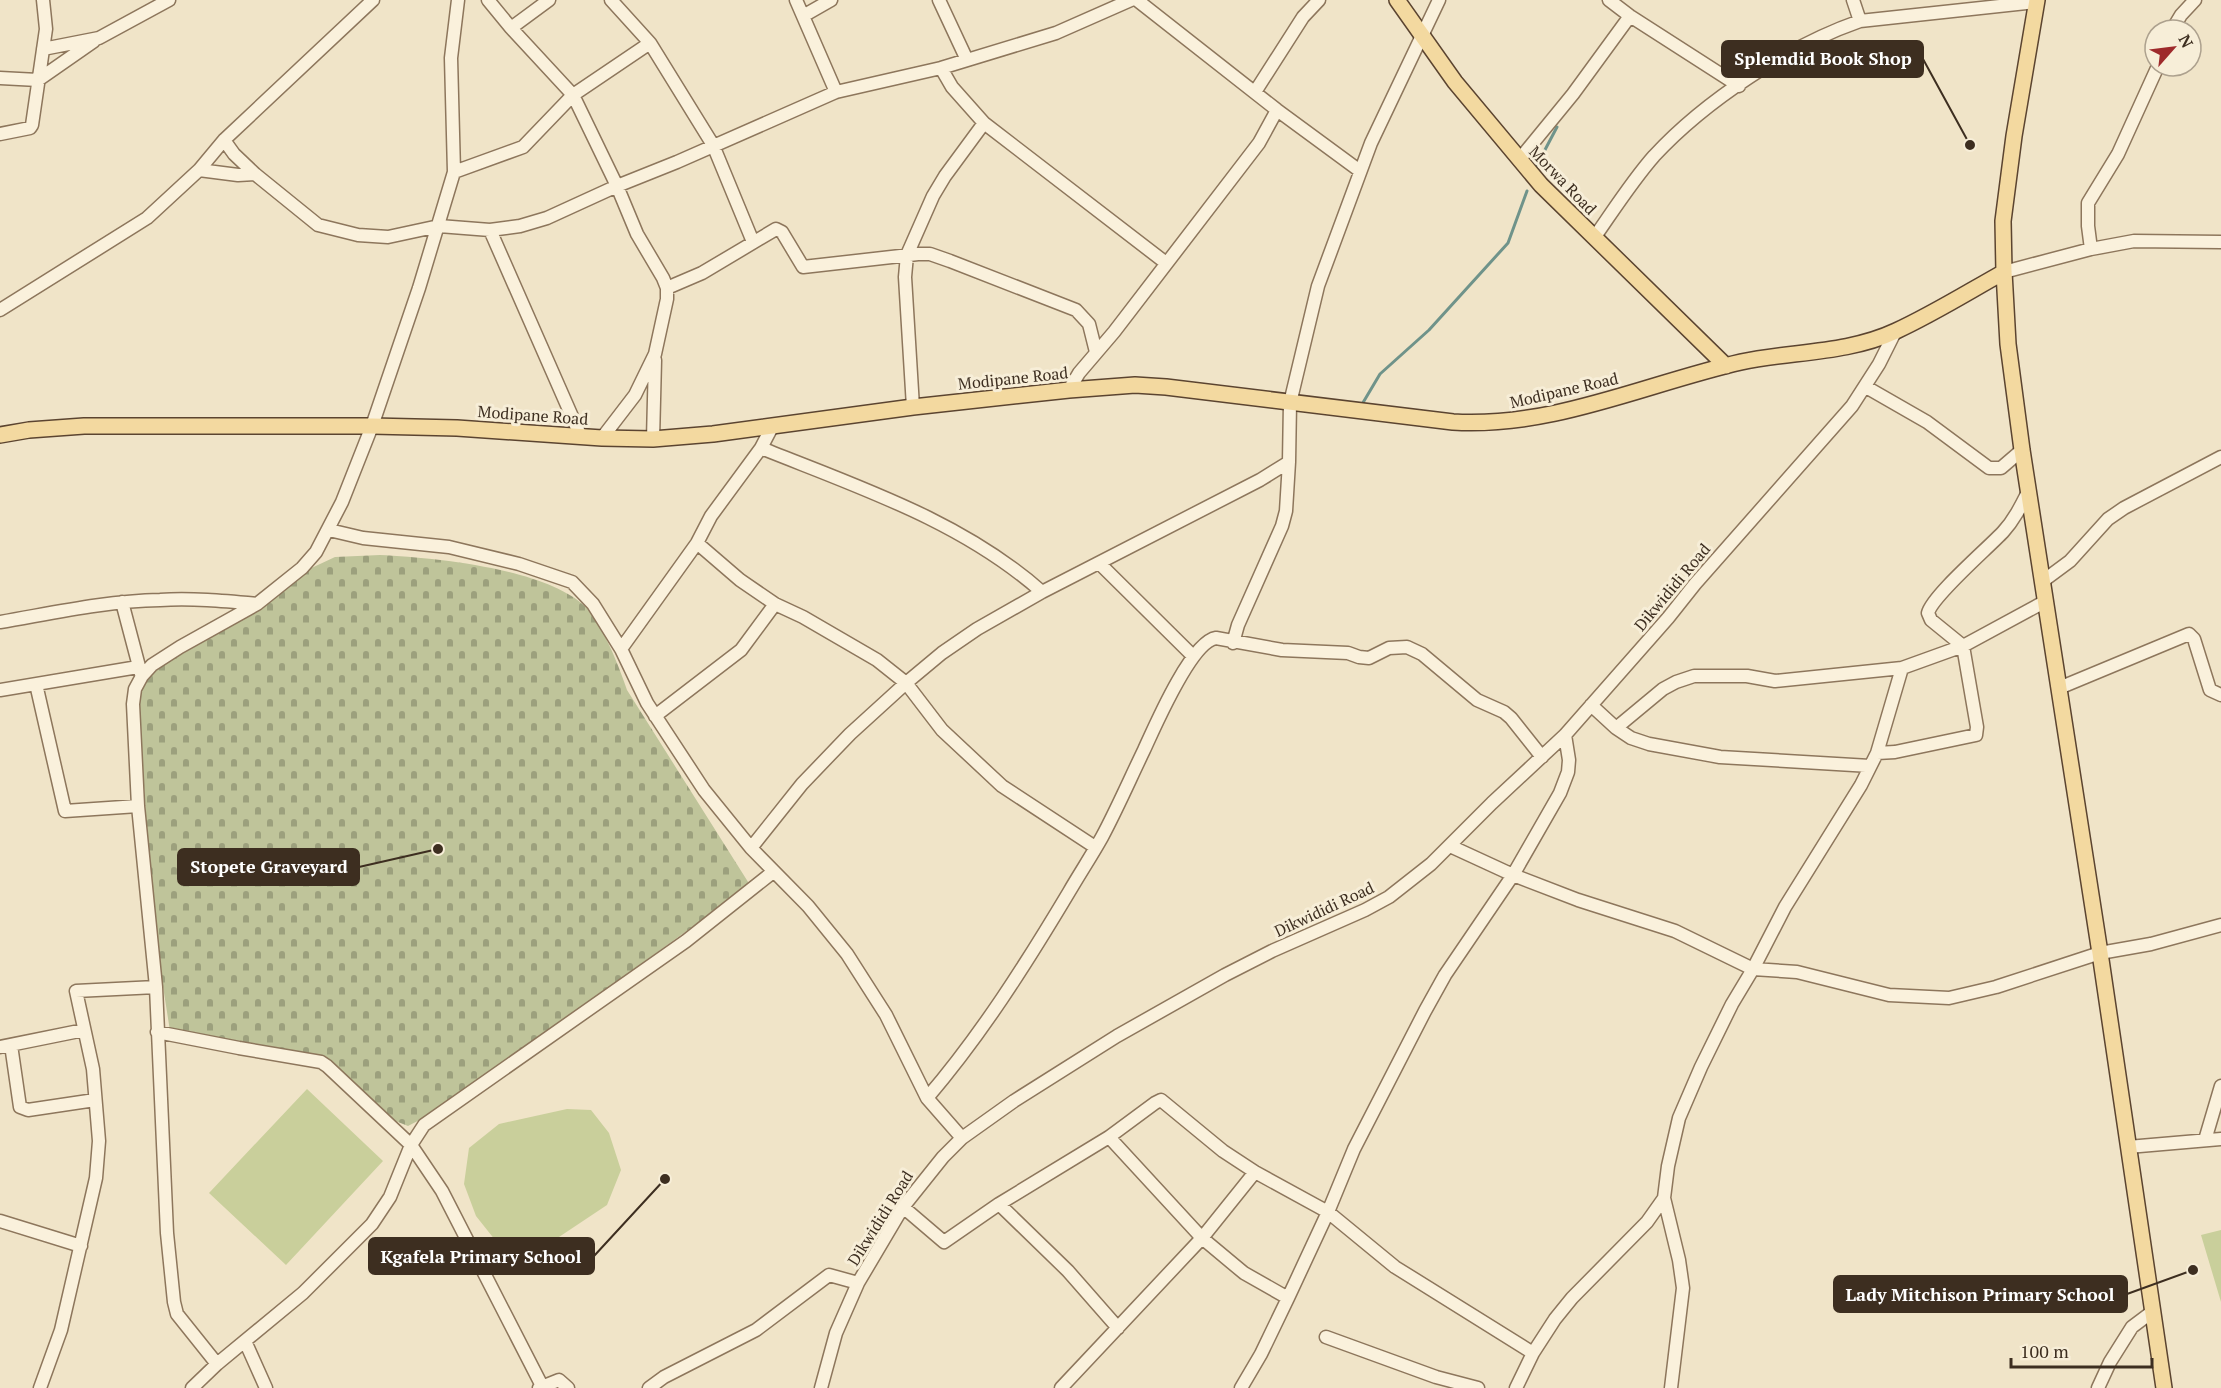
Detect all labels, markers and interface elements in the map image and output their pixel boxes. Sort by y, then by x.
north arrow [2143,18,2203,78]
text: N [2174,30,2199,51]
callout: Splemdid Book Shop [1722,41,1923,77]
text: Splemdid Book Shop [1734,46,1912,70]
street label: Morwa Road [1524,141,1602,220]
street label: Modipane Road [957,361,1069,395]
street label: Modipane Road [1508,367,1621,413]
street label: Modipane Road [477,400,589,430]
street label: Dikwididi Road [1629,539,1715,635]
callout: Stopete Graveyard [178,849,359,885]
text: Stopete Graveyard [190,854,348,878]
street label: Dikwididi Road [1270,876,1378,942]
street label: Dikwididi Road [842,1166,918,1270]
callout: Kgafela Primary School [369,1238,594,1274]
text: Kgafela Primary School [381,1244,581,1268]
callout: Lady Mitchison Primary School [1834,1276,2127,1312]
text: Lady Mitchison Primary School [1846,1282,2114,1306]
scale bar [2011,1331,2152,1369]
text: 100 m [2020,1339,2069,1363]

